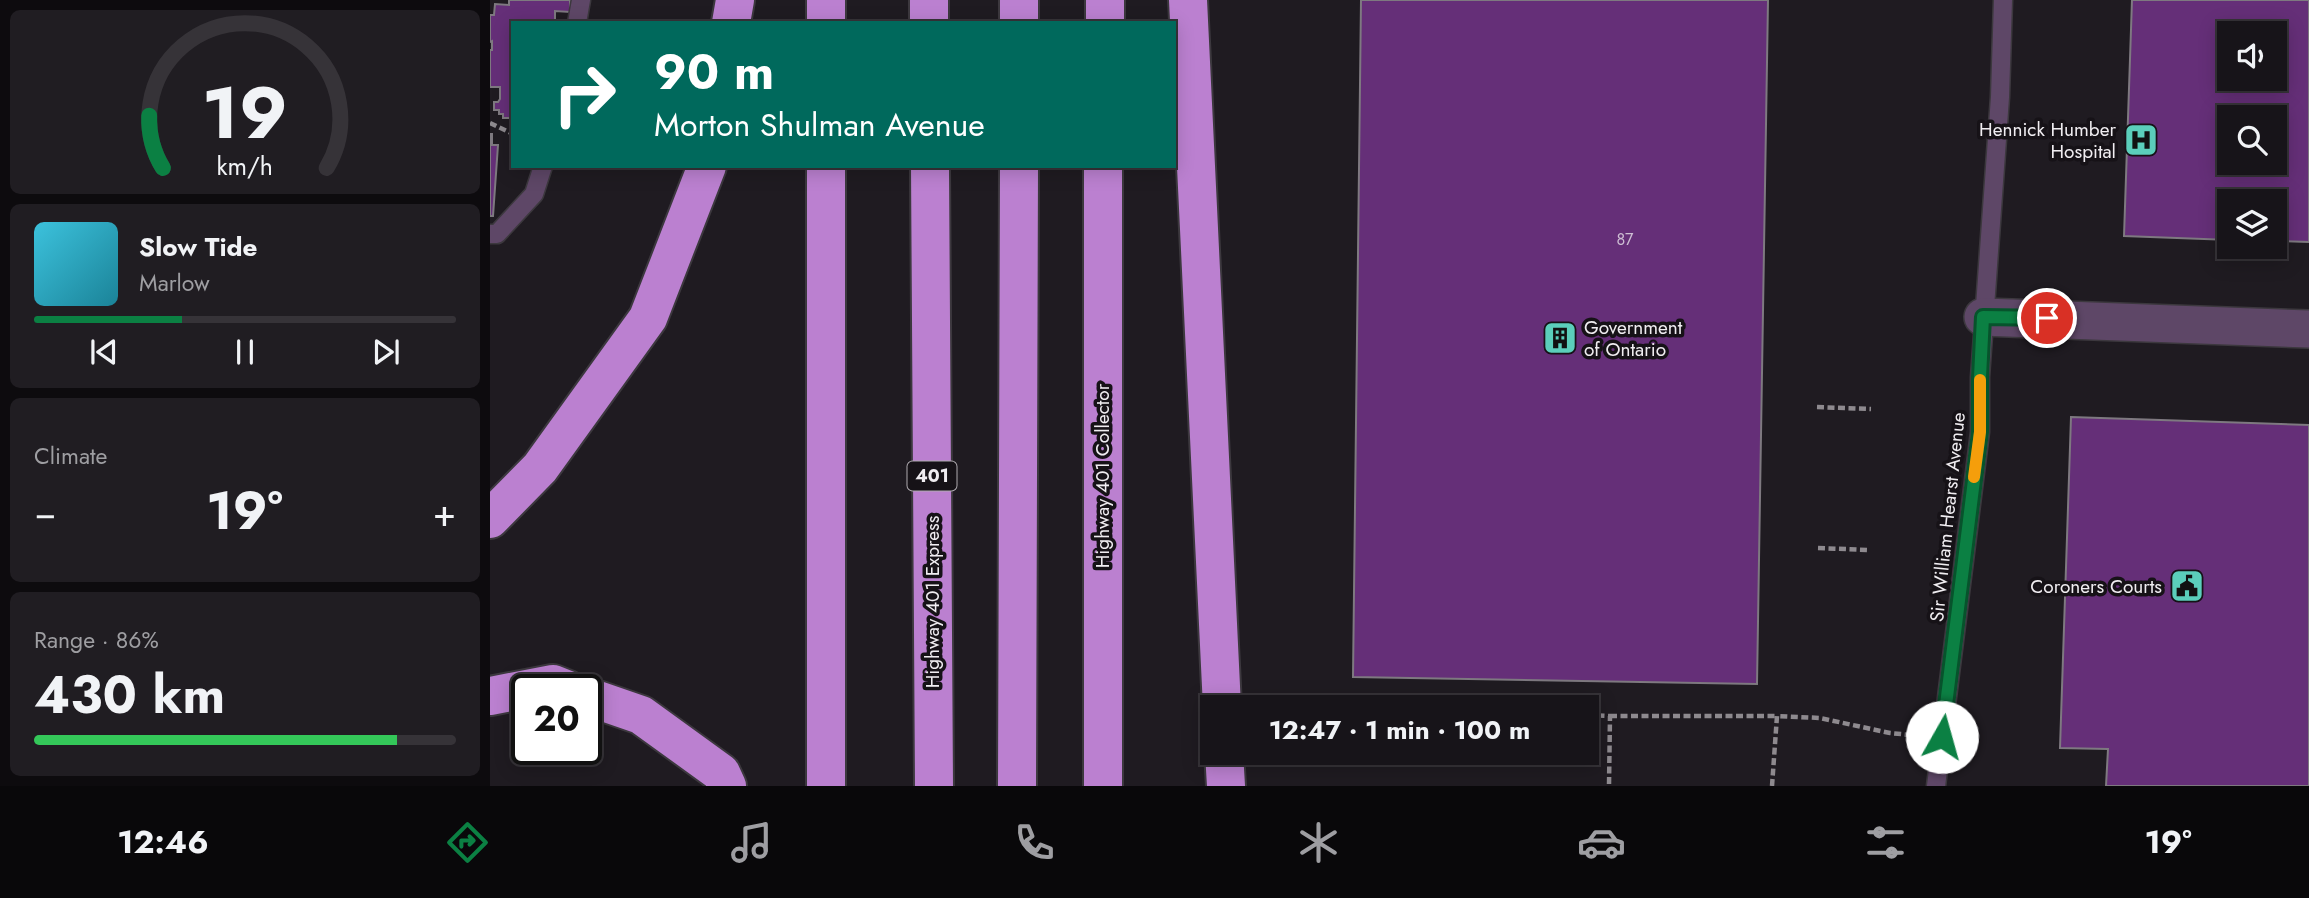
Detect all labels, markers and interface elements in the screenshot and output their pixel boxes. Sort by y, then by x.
map controls [2217,21,2287,259]
button: sound [2217,21,2287,91]
text: 90 m [654,37,774,107]
icon: right [539,49,630,140]
text: 19 [202,60,288,165]
text: Morton Shulman Avenue [654,102,985,148]
button: search [2217,105,2287,175]
place label: Hennick Humber Hospital [1979,116,2116,165]
hospital icon: Hennick Humber Hospital [2122,121,2160,159]
text: km/h [217,148,273,184]
button: layers [2217,189,2287,259]
text: Slow Tide [139,228,258,266]
house number: 87 [1617,228,1634,251]
text: Marlow [139,266,210,300]
pin [2017,288,2077,348]
icon: arrive [2028,299,2066,337]
place label: Government of Ontario [1584,314,1683,363]
building icon: Government of Ontario [1541,319,1579,357]
icon: previous [85,333,123,371]
icon: pause [226,333,264,371]
icon: next [367,333,405,371]
street label: Highway 401 Collector [1089,383,1116,568]
street label: Sir William Hearst Avenue [1923,411,1972,623]
text: Climate [34,439,107,473]
road number: 401 [908,462,956,490]
text: 19° [206,473,283,549]
text: − [34,485,56,540]
text: + [433,485,456,540]
street label: Highway 401 Express [919,515,946,688]
public building icon: Coroners Courts [2168,567,2206,605]
place label: Coroners Courts [2030,573,2162,600]
text: Range · 86% [34,623,159,657]
text: 430 km [34,657,225,733]
speed limit sign: 20 [511,674,602,765]
position arrow [1905,700,1979,774]
text: 12:47 · 1 min · 100 m [1269,711,1530,749]
icon: directions [443,818,492,867]
icon: music [727,818,776,867]
icon: phone [1010,818,1059,867]
icon: climate [1294,818,1343,867]
icon: car [1577,818,1626,867]
icon: filters [1861,818,1910,867]
text: 12:46 [117,819,209,865]
text: 19° [2144,819,2192,865]

